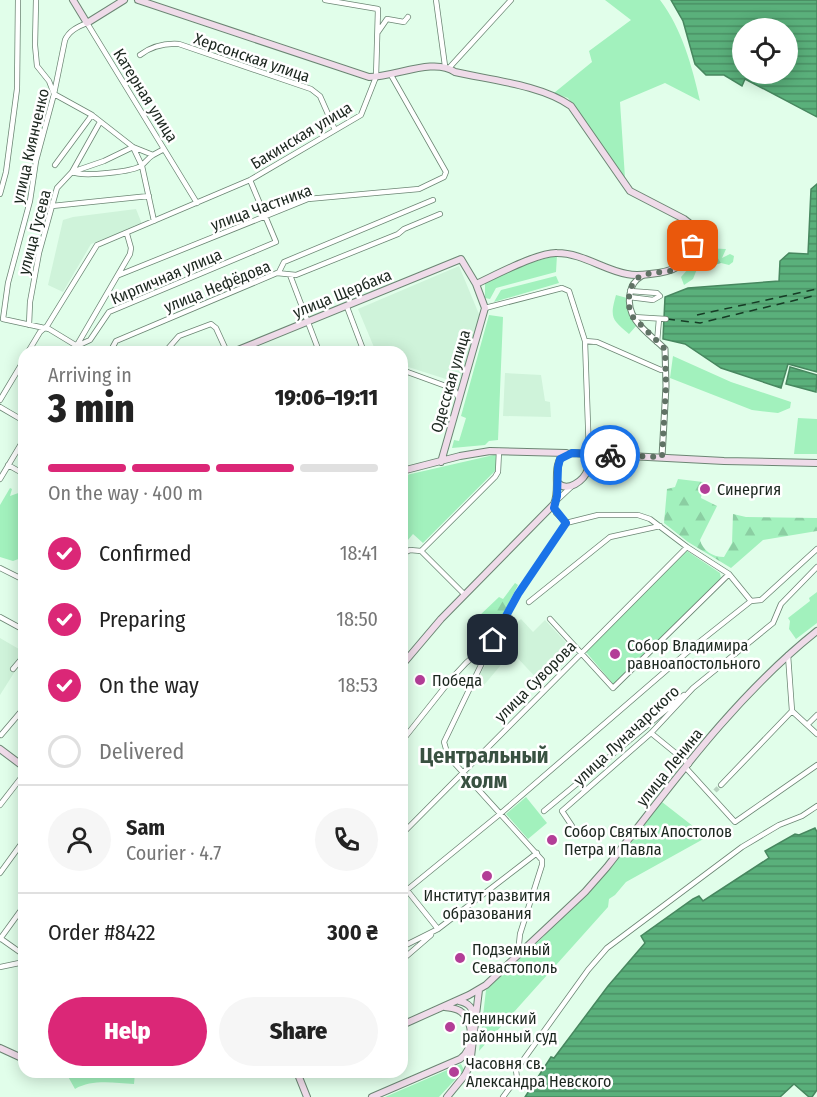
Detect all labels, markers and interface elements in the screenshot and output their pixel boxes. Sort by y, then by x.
map controls [732,18,798,84]
button: locate [732,18,798,84]
street label: Херсонская улица [191,29,312,86]
street label: Катерная улица [109,45,182,146]
street label: улица Киянченко [8,87,53,206]
street label: Бакинская улица [247,98,355,173]
street label: улица Частника [208,180,314,235]
street label: улица Гусева [14,187,55,277]
pin [667,220,718,271]
icon: bag [676,229,709,262]
street label: Кирпичная улица [108,244,225,308]
street label: улица Нефёдова [161,256,273,316]
street label: улица Щербака [290,265,394,322]
street label: Одесская улица [427,327,474,435]
text: Arriving in [48,363,132,387]
text: 19:06–19:11 [275,384,378,411]
text: 3 min [48,386,135,432]
courier [580,425,640,485]
icon: bike [594,439,627,472]
place label: Синергия [717,480,781,499]
text: On the way · 400 m [48,481,203,505]
marker: Синергия [698,482,712,496]
icon: check [48,537,81,570]
text: Confirmed [99,540,192,567]
text: 18:41 [340,541,378,565]
icon: check [48,603,81,636]
text: Preparing [99,606,185,633]
text: 18:50 [336,607,378,631]
pin [467,614,518,665]
icon: home [476,623,509,656]
place label: Собор Владимира равноапостольного [627,636,761,673]
street label: улица Суворова [491,637,580,726]
marker: Собор Владимира равноапостольного [608,647,622,661]
icon: check [48,669,81,702]
place label: Победа [432,671,482,690]
text: On the way [99,672,199,699]
text: 18:53 [338,673,378,697]
marker: Победа [413,673,427,687]
street label: улица Луначарского [569,681,683,789]
street label: улица Ленина [632,724,707,810]
text: Delivered [99,738,184,765]
district label: Центральный холм [419,742,549,794]
button: person [48,808,111,871]
button: phone [315,808,378,871]
text: Sam [126,814,165,841]
place label: Собор Святых Апостолов Петра и Павла [564,822,732,859]
marker: Собор Святых Апостолов Петра и Павла [545,833,559,847]
text: Courier · 4.7 [126,841,221,865]
marker: Институт развития образования [480,869,494,883]
place label: Институт развития образования [423,886,551,923]
text: Order #8422 [48,919,156,946]
text: 300 ₴ [327,919,378,946]
place label: Подземный Севастополь [472,940,557,977]
marker: Подземный Севастополь [453,951,467,965]
button: Help [48,997,207,1066]
button: Share [219,997,378,1066]
place label: Ленинский районный суд [462,1009,557,1046]
marker: Ленинский районный суд [443,1020,457,1034]
place label: Часовня св. Александра Невского [466,1054,611,1091]
marker: Часовня св. Александра Невского [447,1065,461,1079]

